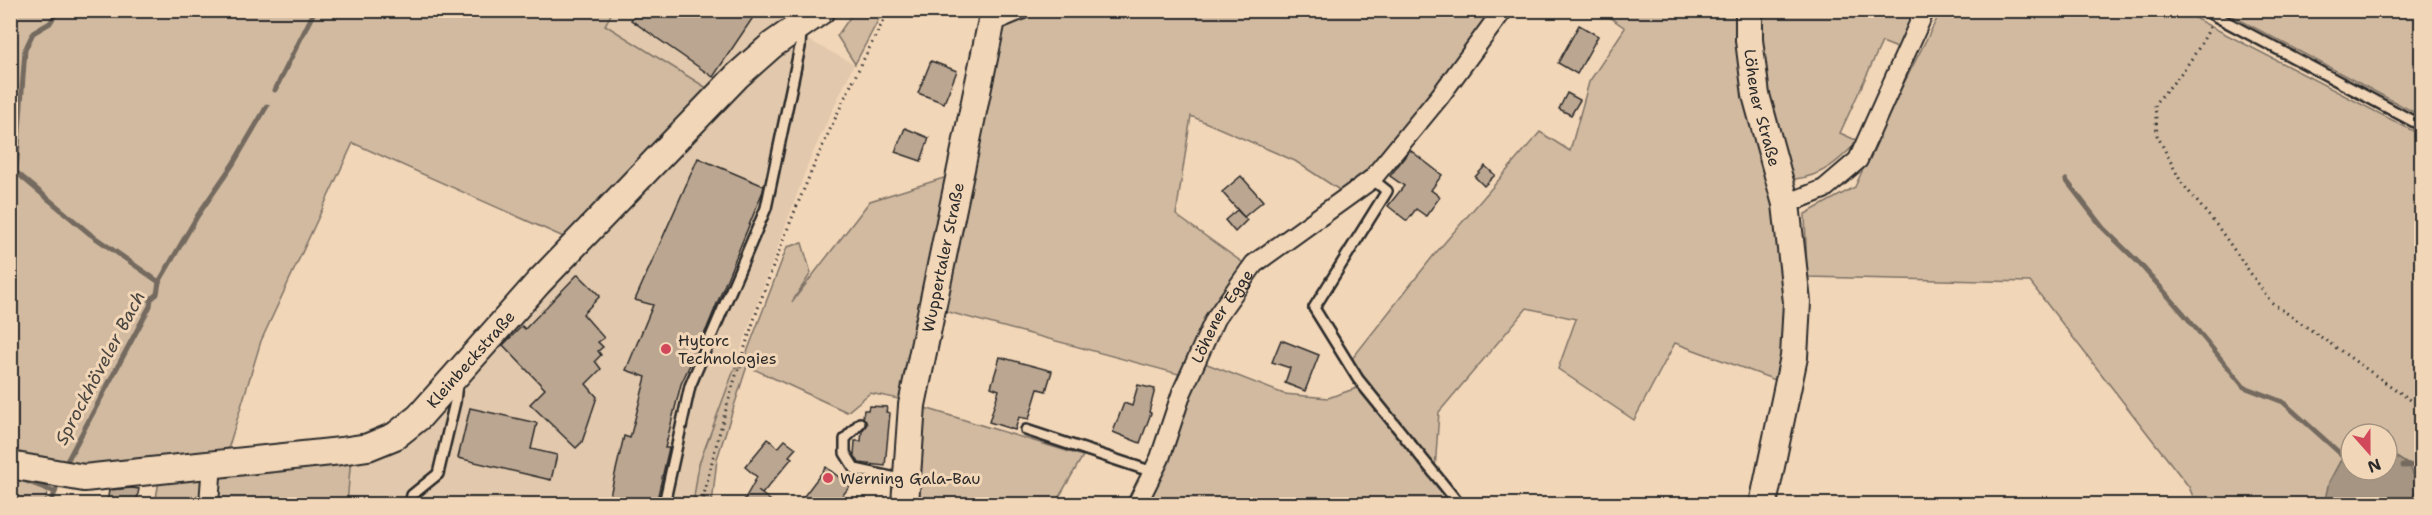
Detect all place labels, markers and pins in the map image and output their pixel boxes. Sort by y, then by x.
place label: Hytorc Technologies [678,330,777,369]
marker: Hytorc Technologies [659,342,673,356]
place label: Werning Gala-Bau [840,468,980,489]
marker: Werning Gala-Bau [821,471,835,485]

